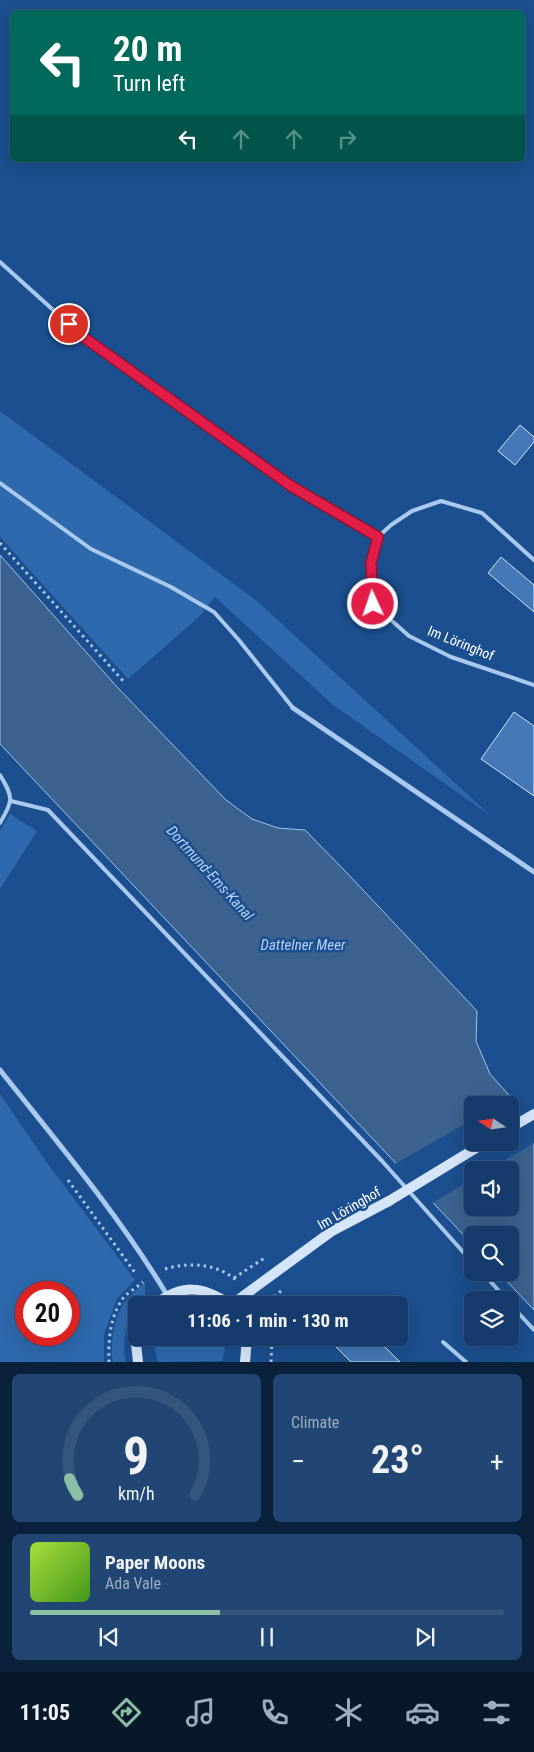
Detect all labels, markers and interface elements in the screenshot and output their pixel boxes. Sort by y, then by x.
text: 20 m [113,29,182,70]
icon: left [30,30,95,95]
text: Turn left [113,71,185,96]
icon: left [174,125,202,153]
icon: ahead [227,125,255,153]
icon: ahead [280,125,308,153]
icon: right [333,125,361,153]
pin [48,303,90,345]
icon: arrive [55,310,83,338]
position arrow [346,577,398,629]
street label: Im Löringhof [425,622,497,664]
water label: Dortmund-Ems-Kanal [163,822,258,925]
water label: Dattelner Meer [261,936,346,954]
north arrow [464,1096,519,1151]
map controls [464,1096,519,1346]
button: sound [464,1161,519,1216]
street label: Im Löringhof [315,1183,384,1233]
button: search [464,1226,519,1281]
speed limit sign: 20 [15,1281,80,1346]
button: layers [464,1291,519,1346]
text: 11:06 · 1 min · 130 m [187,1309,349,1332]
text: Climate [291,1413,339,1432]
text: 9 [123,1426,150,1487]
text: 23° [371,1438,424,1482]
text: − [291,1445,305,1478]
text: + [490,1445,504,1478]
text: km/h [118,1483,155,1504]
text: Paper Moons [105,1551,205,1574]
text: Ada Vale [105,1574,161,1593]
icon: previous [95,1623,123,1651]
icon: pause [253,1623,281,1651]
icon: next [411,1623,439,1651]
icon: directions [109,1695,144,1730]
icon: music [183,1695,218,1730]
icon: phone [257,1695,292,1730]
icon: climate [331,1695,366,1730]
icon: car [405,1695,440,1730]
icon: filters [479,1695,514,1730]
text: 11:05 [20,1700,70,1725]

